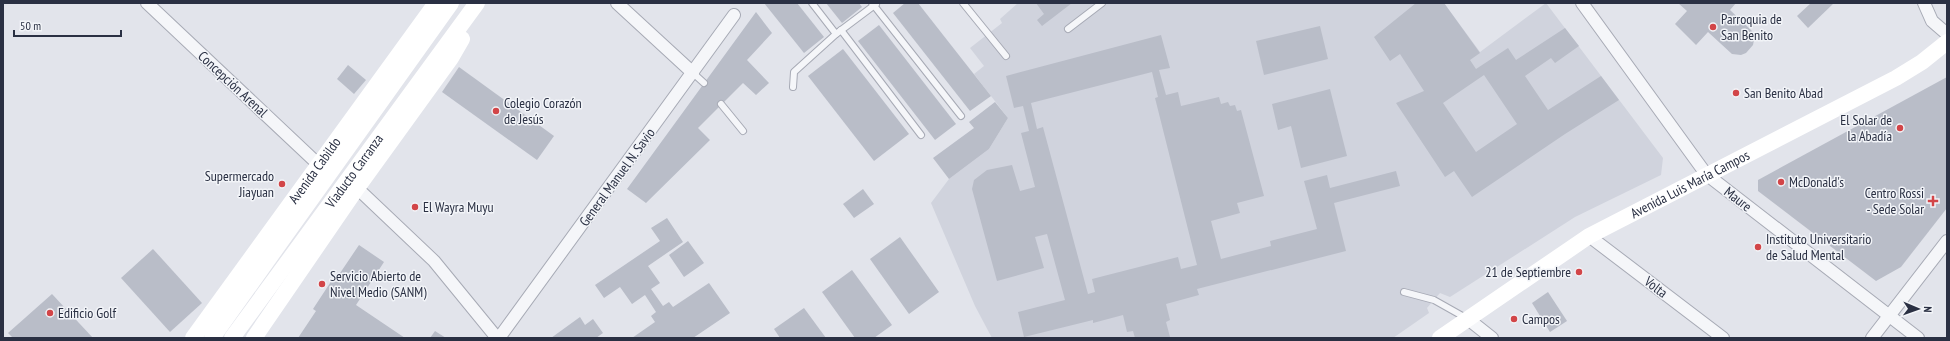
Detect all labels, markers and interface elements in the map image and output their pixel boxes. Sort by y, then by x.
place label: Parroquia de San Benito [1721,10,1782,44]
scale bar [14,12,121,38]
text: 50 m [20,18,41,33]
marker: Parroquia de San Benito [1708,22,1718,32]
street label: Concepción Arenal [194,47,272,121]
place label: San Benito Abad [1744,84,1823,102]
marker: San Benito Abad [1731,88,1741,98]
place label: Colegio Corazón de Jesús [504,94,582,128]
marker: Colegio Corazón de Jesús [491,106,501,116]
place label: El Solar de la Abadía [1840,111,1892,145]
marker: El Solar de la Abadía [1895,123,1905,133]
street label: General Manuel N. Savio [575,124,659,230]
street label: Viaducto Carranza [321,130,387,212]
street label: Avenida Cabildo [284,134,345,207]
street label: Avenida Luis María Campos [1627,146,1753,222]
place label: Supermercado Jiayuan [205,167,274,201]
place label: McDonald's [1789,173,1844,191]
marker: McDonald's [1776,177,1786,187]
marker: Supermercado Jiayuan [277,179,287,189]
street label: Maure [1721,183,1756,216]
place label: Centro Rossi - Sede Solar [1865,184,1924,218]
marker: Centro Rossi - Sede Solar [1927,195,1939,207]
place label: El Wayra Muyu [423,198,494,216]
marker: El Wayra Muyu [410,202,420,212]
place label: Instituto Universitario de Salud Mental [1766,230,1871,264]
marker: Instituto Universitario de Salud Mental [1753,242,1763,252]
place label: 21 de Septiembre [1485,263,1571,281]
place label: Servicio Abierto de Nivel Medio (SANM) [330,267,427,301]
marker: 21 de Septiembre [1574,267,1584,277]
street label: Volta [1640,272,1671,302]
marker: Servicio Abierto de Nivel Medio (SANM) [317,279,327,289]
north arrow [1898,289,1938,329]
place label: Edificio Golf [58,304,116,322]
text: N [1921,306,1935,313]
marker: Edificio Golf [45,308,55,318]
place label: Campos [1522,310,1560,328]
marker: Campos [1509,314,1519,324]

